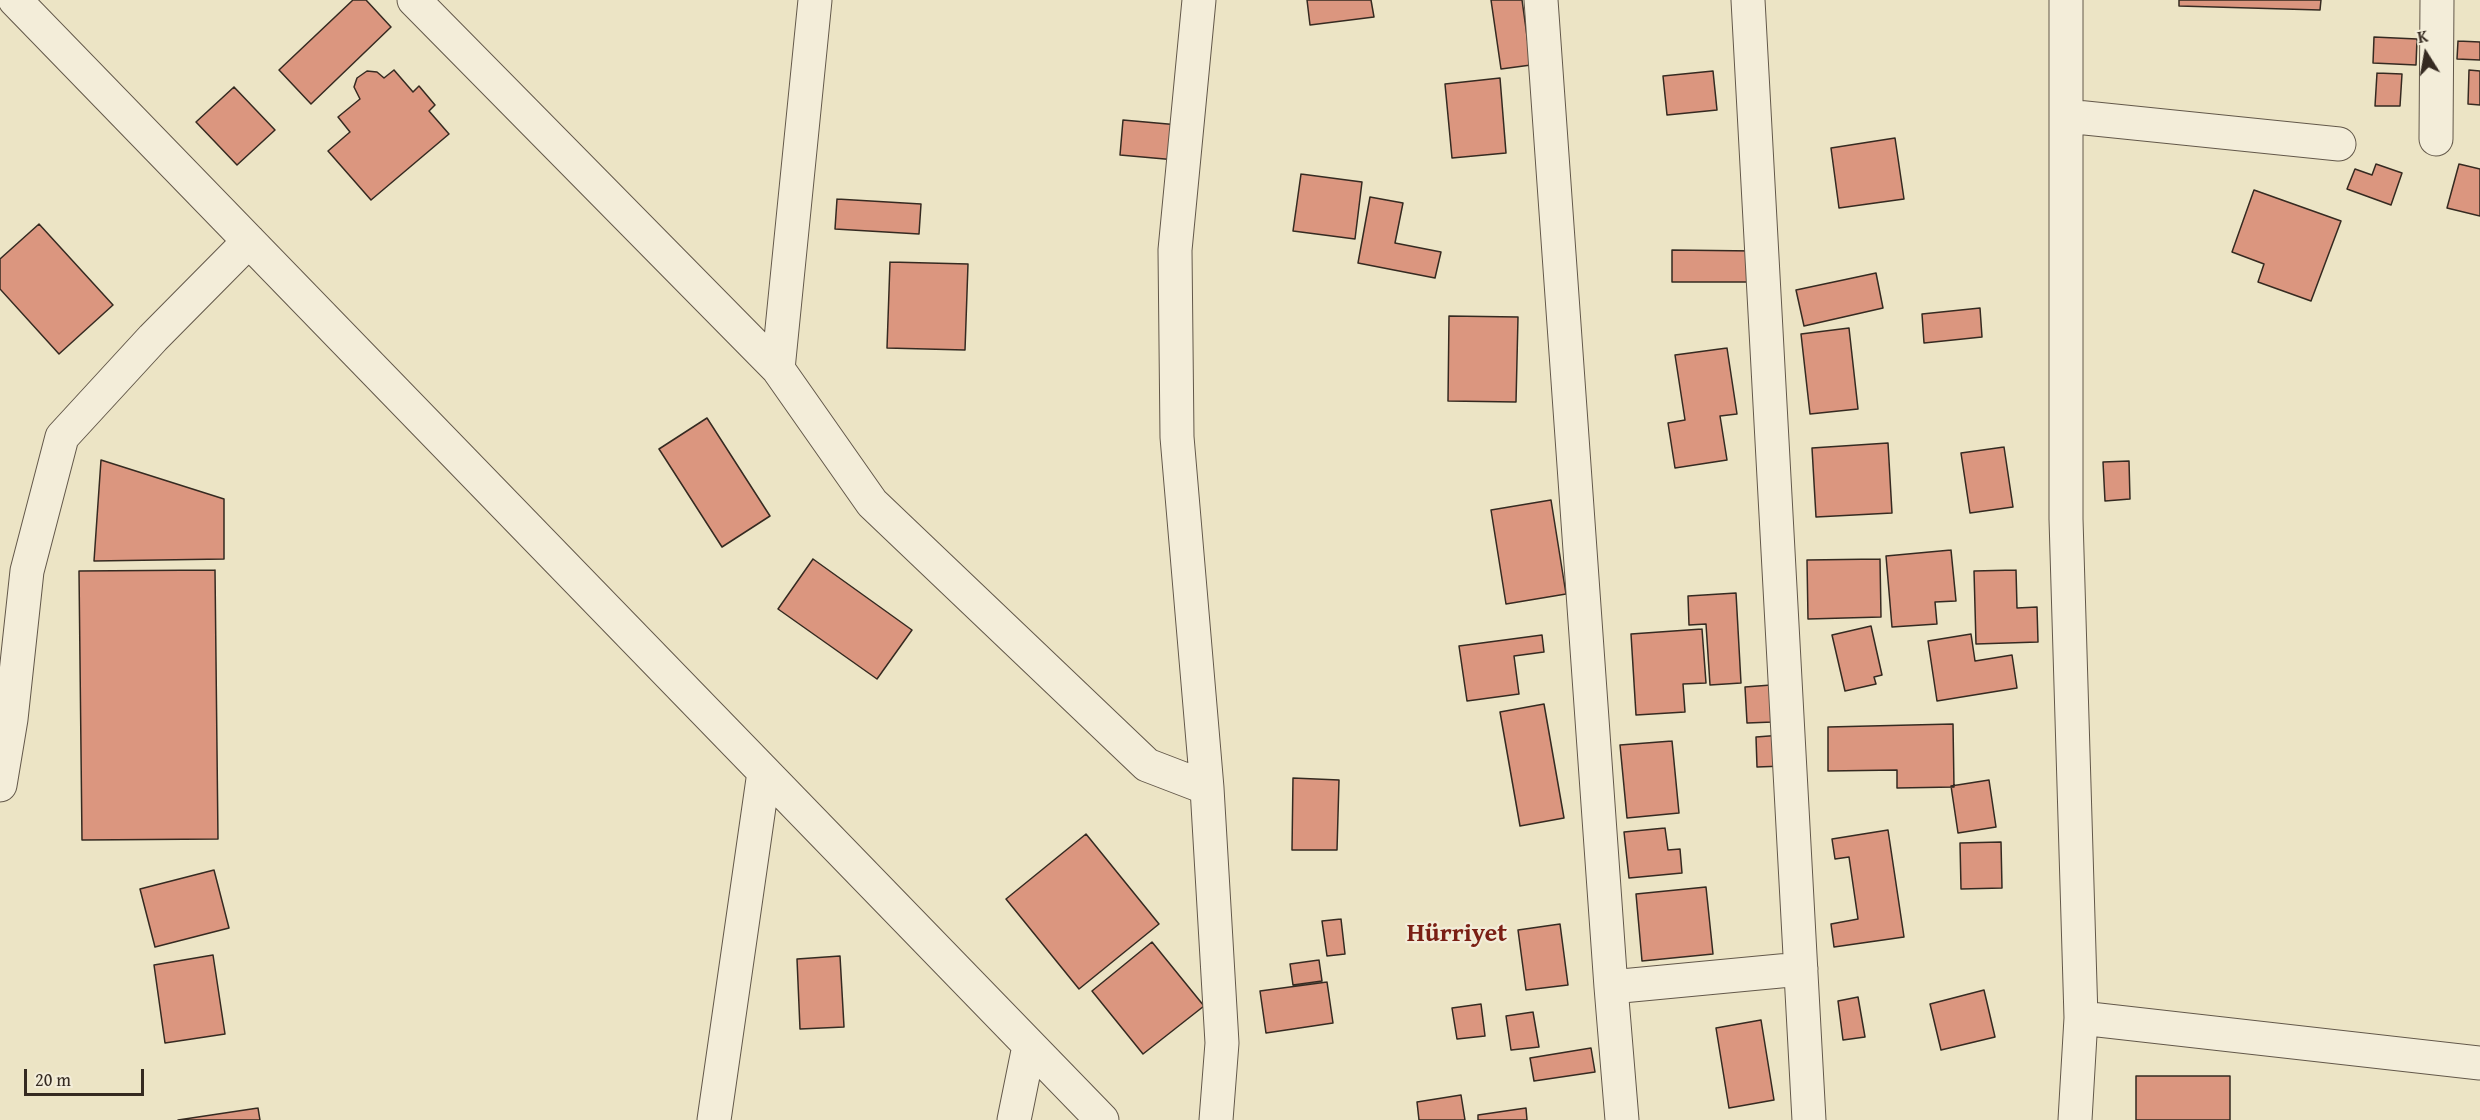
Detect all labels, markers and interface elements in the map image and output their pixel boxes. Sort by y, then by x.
north arrow [2396,24,2456,84]
text: K [2415,24,2430,49]
district label: Hürriyet [1407,918,1507,950]
scale bar [27,1057,147,1095]
text: 20 m [35,1066,71,1093]

